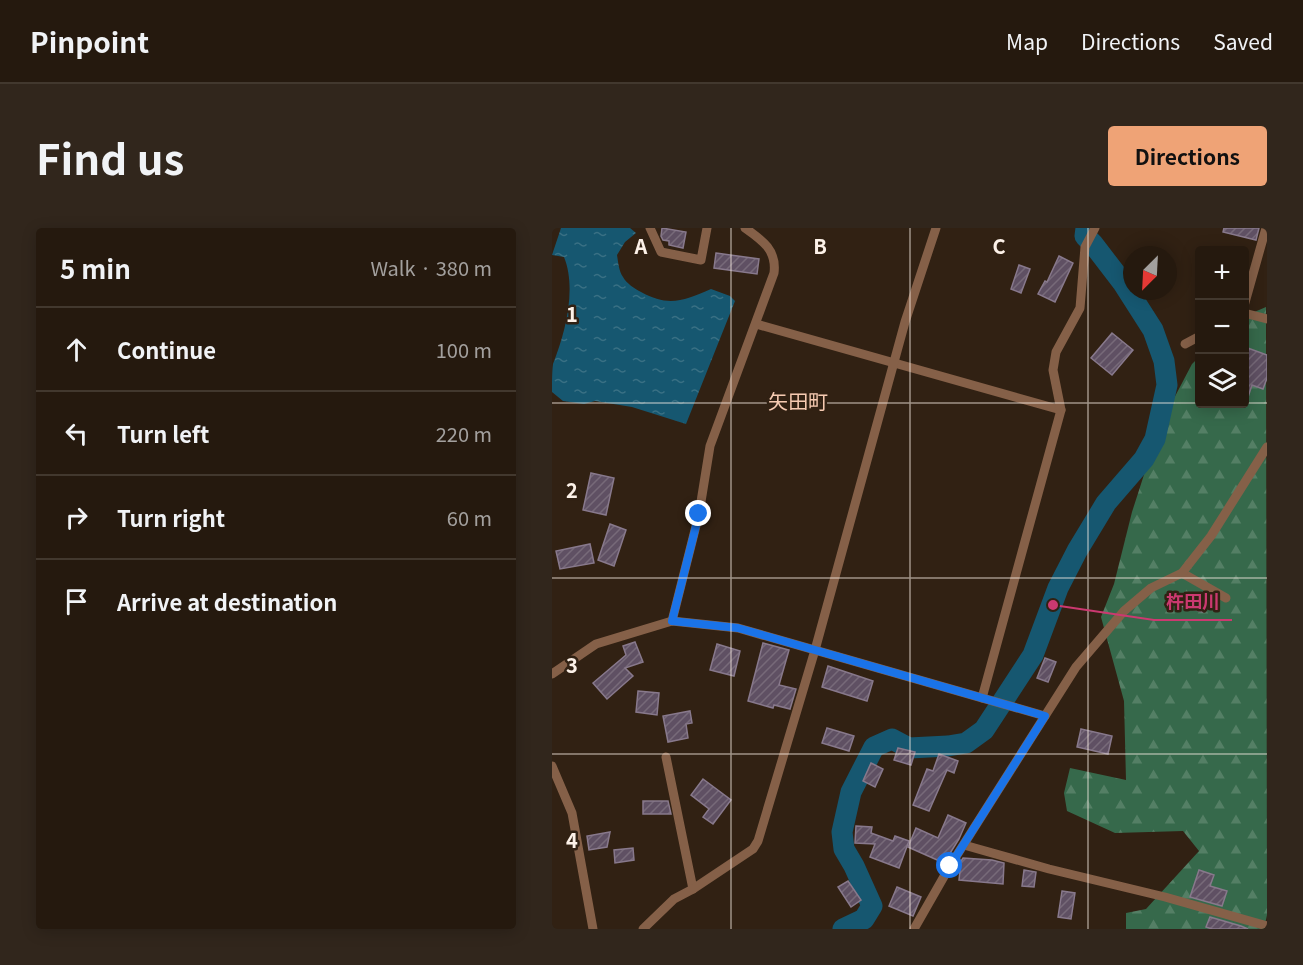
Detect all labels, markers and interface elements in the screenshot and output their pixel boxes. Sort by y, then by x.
text: Pinpoint [30,21,149,61]
text: Map [1006,26,1048,56]
text: Directions [1081,26,1180,56]
text: Saved [1213,26,1273,56]
text: Find us [36,126,184,187]
button: Directions [1108,126,1267,186]
text: A [634,231,648,260]
text: B [813,231,827,260]
text: C [992,231,1006,260]
north arrow [1123,246,1177,300]
map controls [1195,246,1249,408]
button: + [1195,246,1249,300]
text: 5 min [60,249,131,286]
text: Walk · 380 m [370,253,492,282]
text: 1 [566,299,578,328]
button: − [1195,300,1249,354]
icon: ahead [60,333,93,366]
text: Continue [117,333,216,365]
text: 100 m [436,335,492,364]
button: layers [1195,354,1249,408]
district label: 矢田町 [768,386,828,415]
icon: left [60,417,93,450]
text: Turn left [117,417,209,449]
text: 220 m [436,419,492,448]
text: 2 [566,475,578,504]
route end [685,500,711,526]
icon: right [60,501,93,534]
text: Turn right [117,501,225,533]
text: 60 m [447,503,492,532]
callout: 杵田川 [1154,584,1232,620]
icon: arrive [60,585,93,618]
text: Arrive at destination [117,585,337,617]
text: 杵田川 [1166,587,1220,613]
text: 3 [566,650,578,679]
text: 4 [566,825,578,854]
route start [936,852,962,878]

